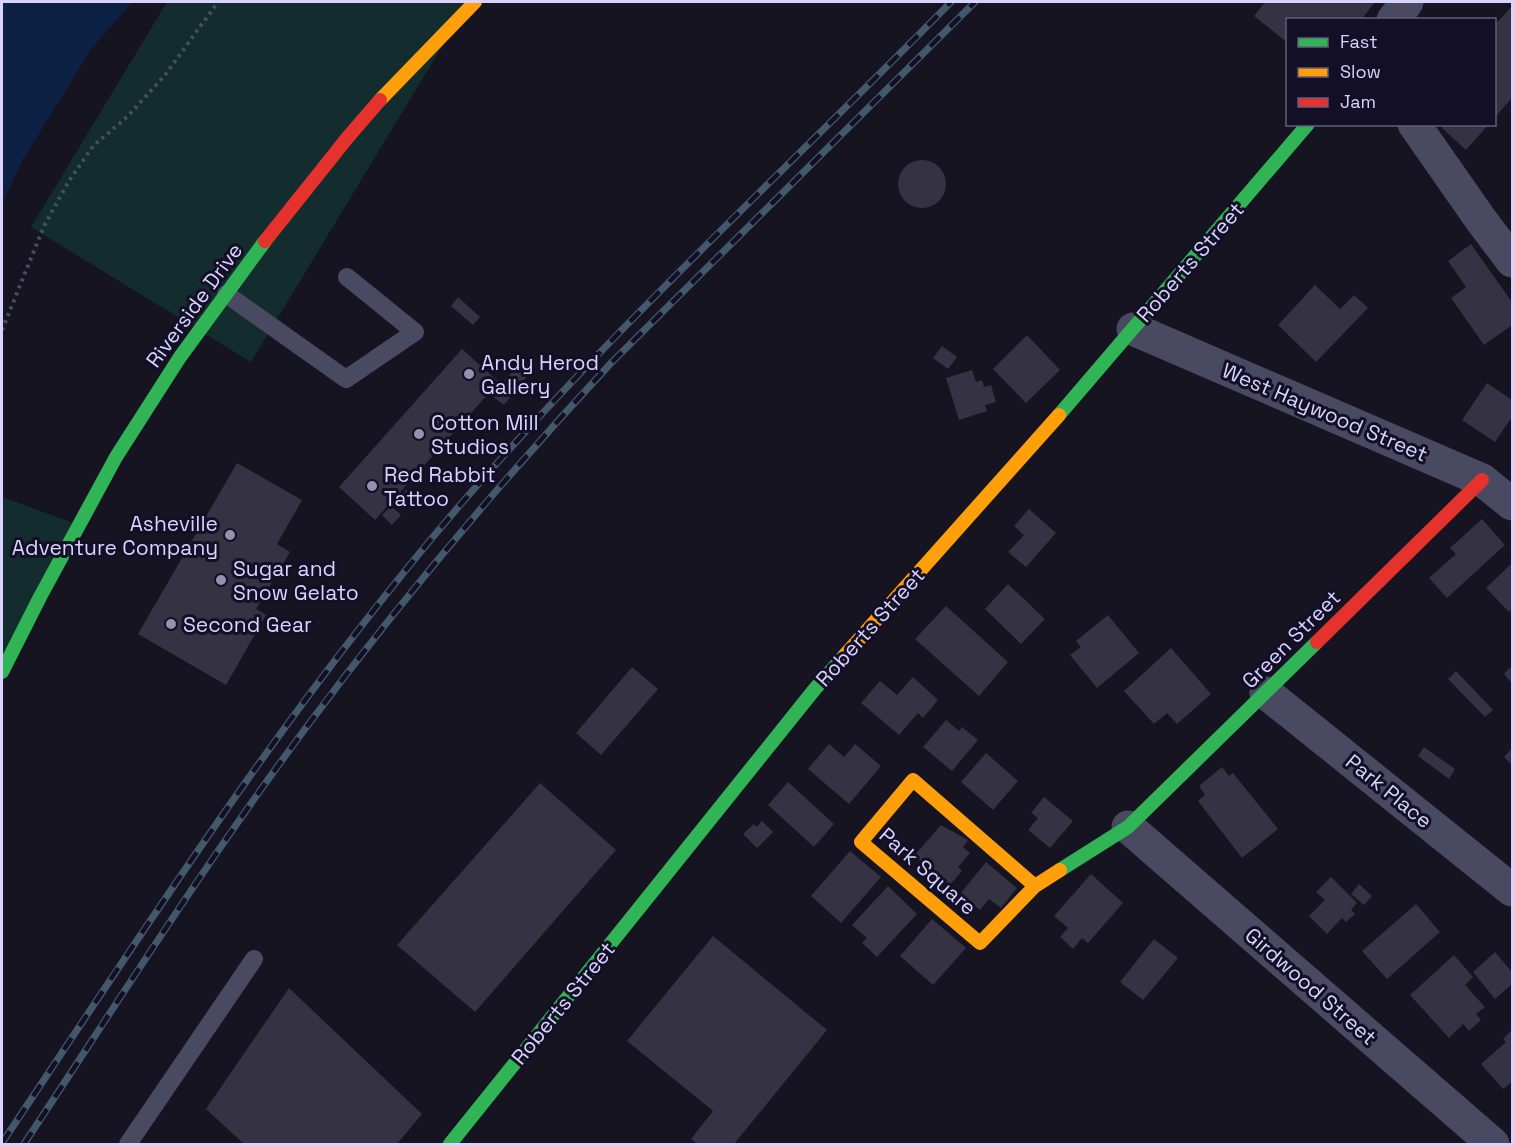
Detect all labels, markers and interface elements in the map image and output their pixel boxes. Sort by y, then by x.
legend [1286,18,1496,126]
text: Fast [1340,30,1377,53]
text: Slow [1340,60,1381,83]
text: Jam [1340,90,1376,113]
street label: Roberts Street [1130,196,1250,328]
street label: Riverside Drive [140,237,248,373]
place label: Andy Herod Gallery [481,349,599,400]
street label: West Haywood Street [1218,356,1432,468]
marker: Andy Herod Gallery [462,367,476,381]
place label: Cotton Mill Studios [431,409,539,460]
marker: Cotton Mill Studios [412,427,426,441]
place label: Red Rabbit Tattoo [384,461,496,512]
marker: Red Rabbit Tattoo [365,479,379,493]
place label: Asheville Adventure Company [12,510,218,561]
marker: Asheville Adventure Company [223,528,237,542]
place label: Sugar and Snow Gelato [233,555,359,606]
street label: Roberts Street [810,562,930,692]
marker: Sugar and Snow Gelato [214,573,228,587]
street label: Green Street [1236,584,1346,694]
place label: Second Gear [183,611,312,638]
marker: Second Gear [164,617,178,631]
street label: Park Place [1340,748,1438,834]
street label: Park Square [874,821,982,921]
street label: Girdwood Street [1240,921,1382,1051]
street label: Roberts Street [505,936,621,1070]

